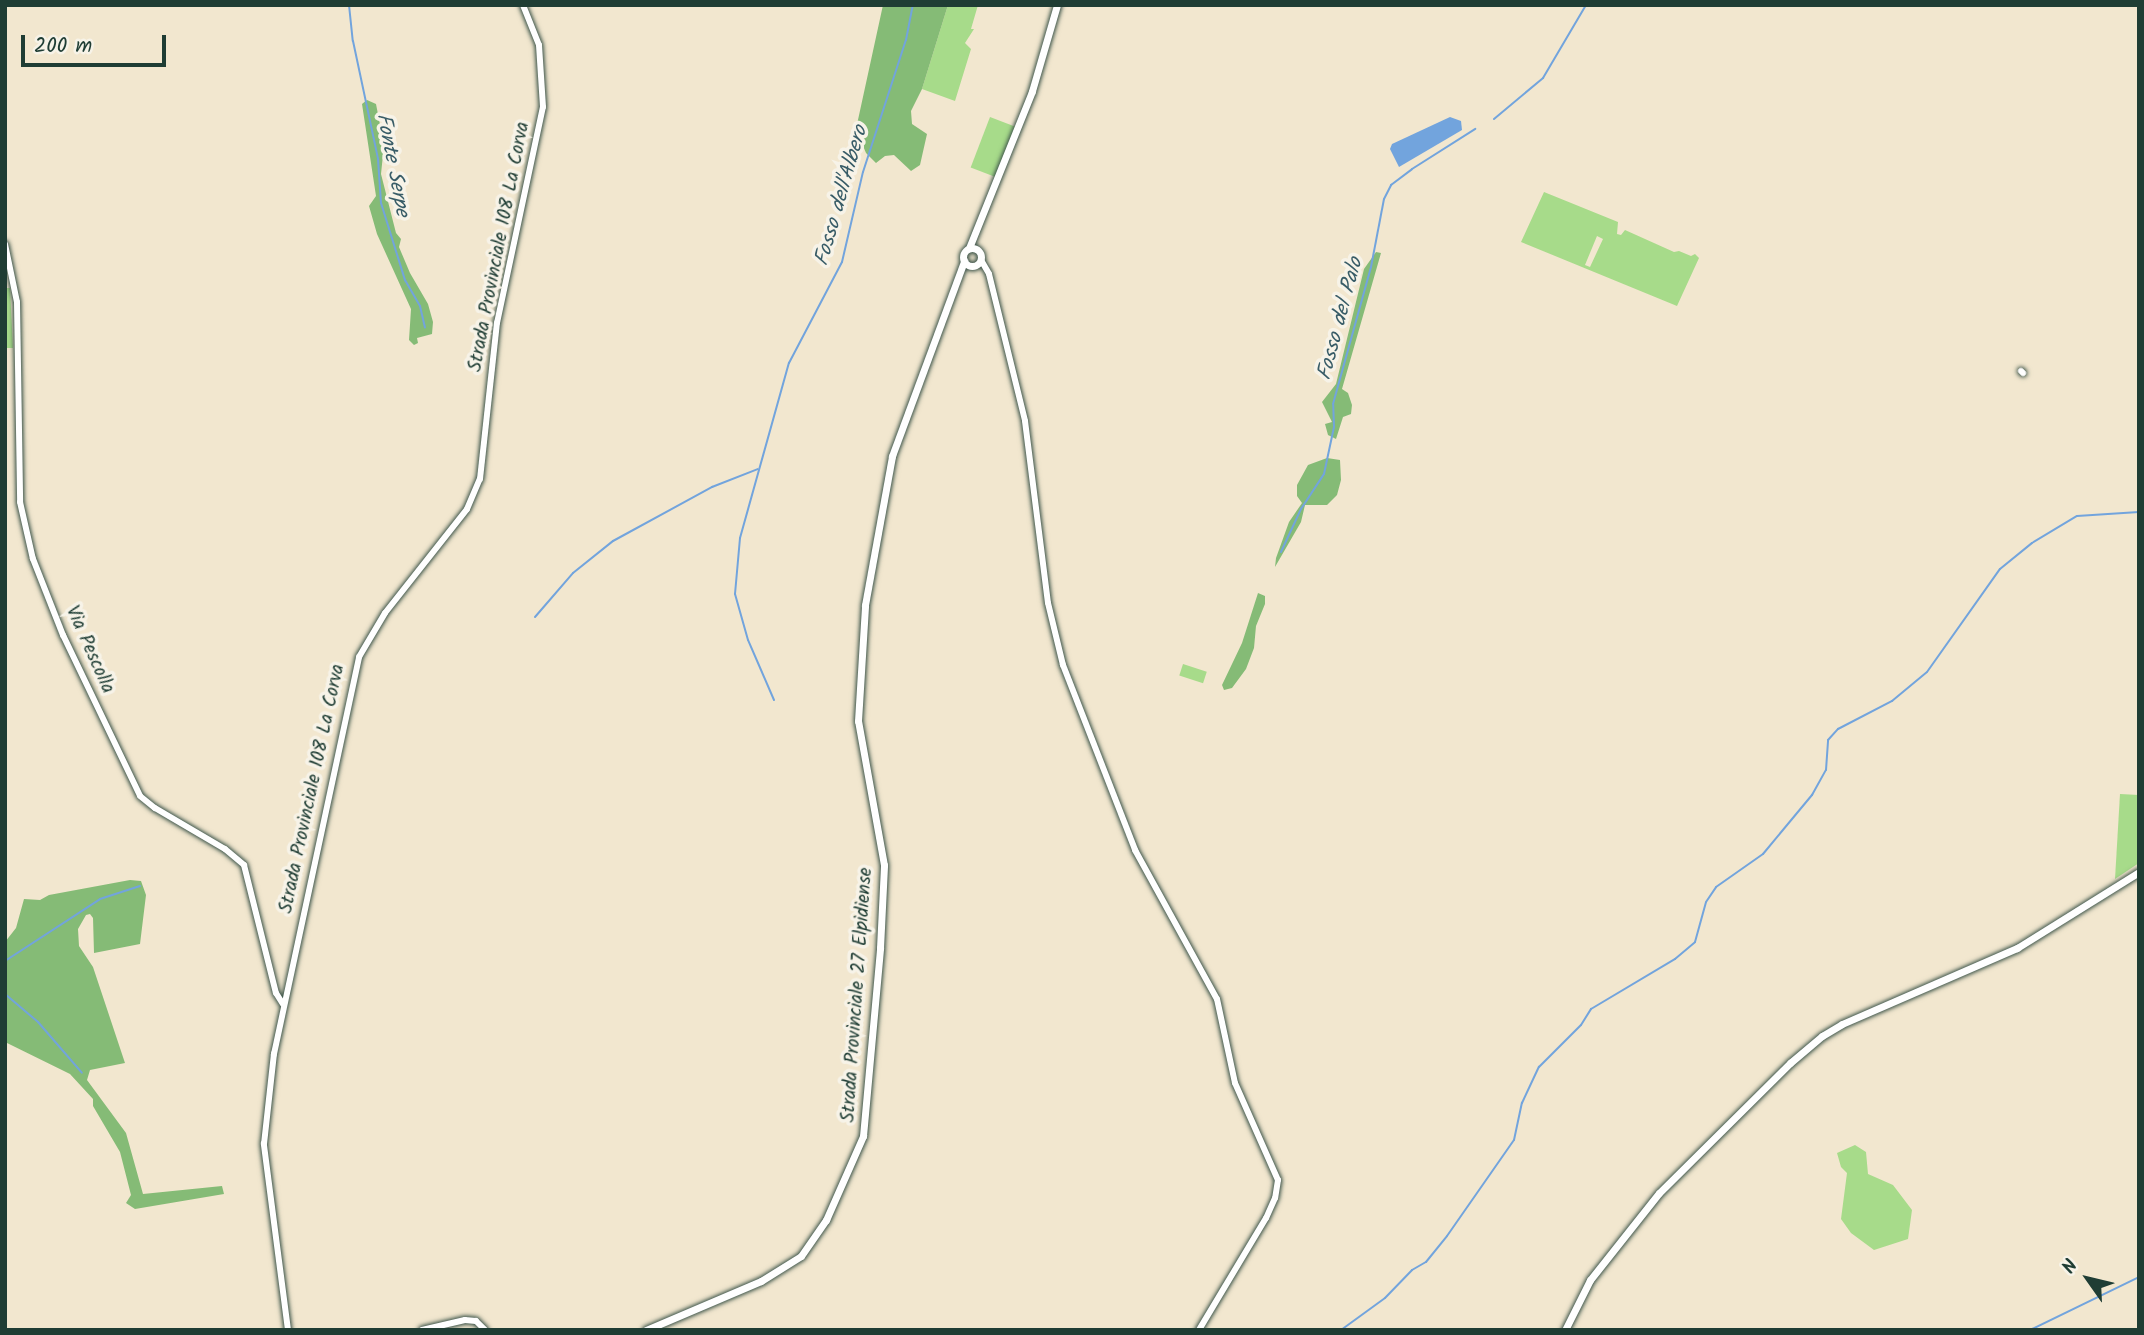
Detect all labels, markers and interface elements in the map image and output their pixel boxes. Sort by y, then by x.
scale bar [24,21,170,65]
text: 200 m [34,30,92,63]
water label: Fonte Serpe [370,111,414,219]
street label: Strada Provinciale 108 La Corva [465,120,535,374]
water label: Fosso dell'Albero [810,123,874,269]
water label: Fosso del Palo [1313,255,1369,383]
street label: Via Pescolla [60,603,118,697]
street label: Strada Provinciale 108 La Corva [275,662,351,916]
street label: Strada Provinciale 27 Elpidiense [838,867,878,1123]
north arrow [2053,1244,2123,1314]
text: N [2055,1254,2086,1281]

